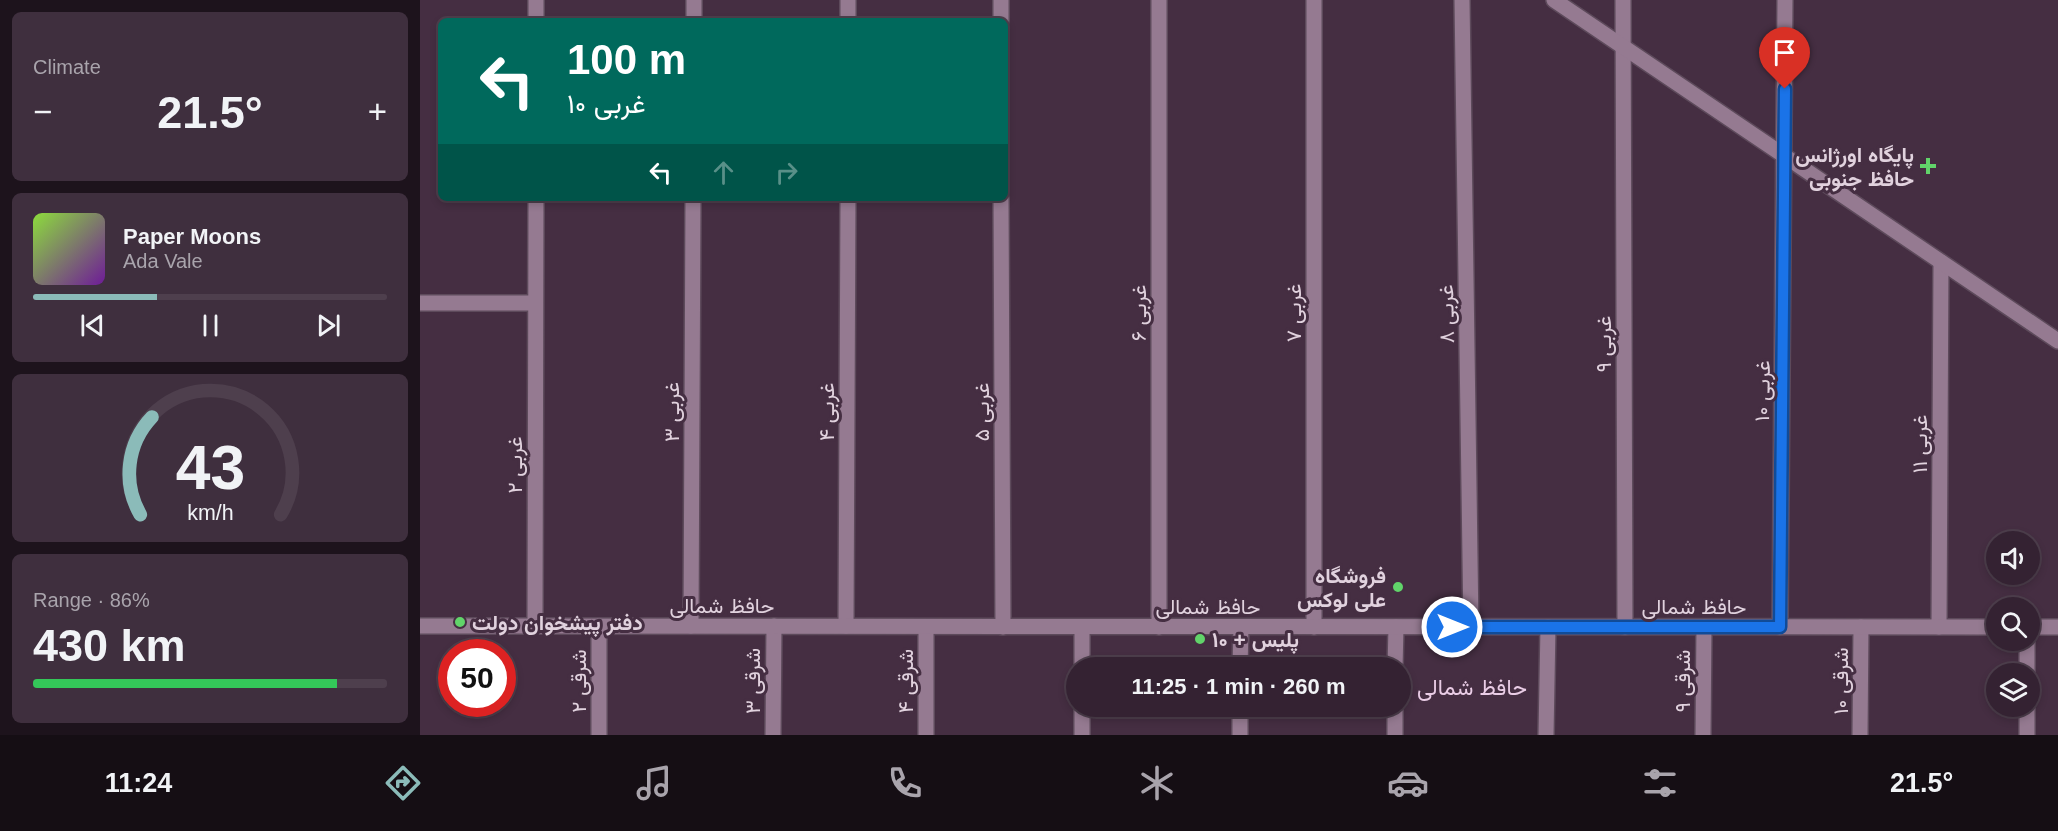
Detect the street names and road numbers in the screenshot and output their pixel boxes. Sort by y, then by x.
street label: ۷ غربی [1282,284,1307,342]
street label: ۶ غربی [1127,285,1152,341]
street label: ۸ غربی [1434,285,1460,343]
street label: ۹ غربی [1592,316,1617,372]
street label: ۱۰ غربی [1750,360,1776,422]
street label: ۳ غربی [660,382,685,442]
street label: ۴ غربی [815,383,840,441]
street label: ۵ غربی [970,383,995,441]
street label: ۱۱ غربی [1908,415,1933,473]
street label: ۲ غربی [503,436,528,494]
street label: حافظ شمالی [670,594,774,618]
street label: حافظ شمالی [1156,595,1260,619]
street label: حافظ شمالی [1642,595,1746,619]
street label: شرقی ۱۰ [1829,647,1854,715]
street label: ۳ شرقی [741,648,766,714]
street label: ۲ شرقی [567,649,592,713]
street label: ۴ شرقی [894,649,919,713]
street label: شرقی ۹ [1671,650,1696,712]

